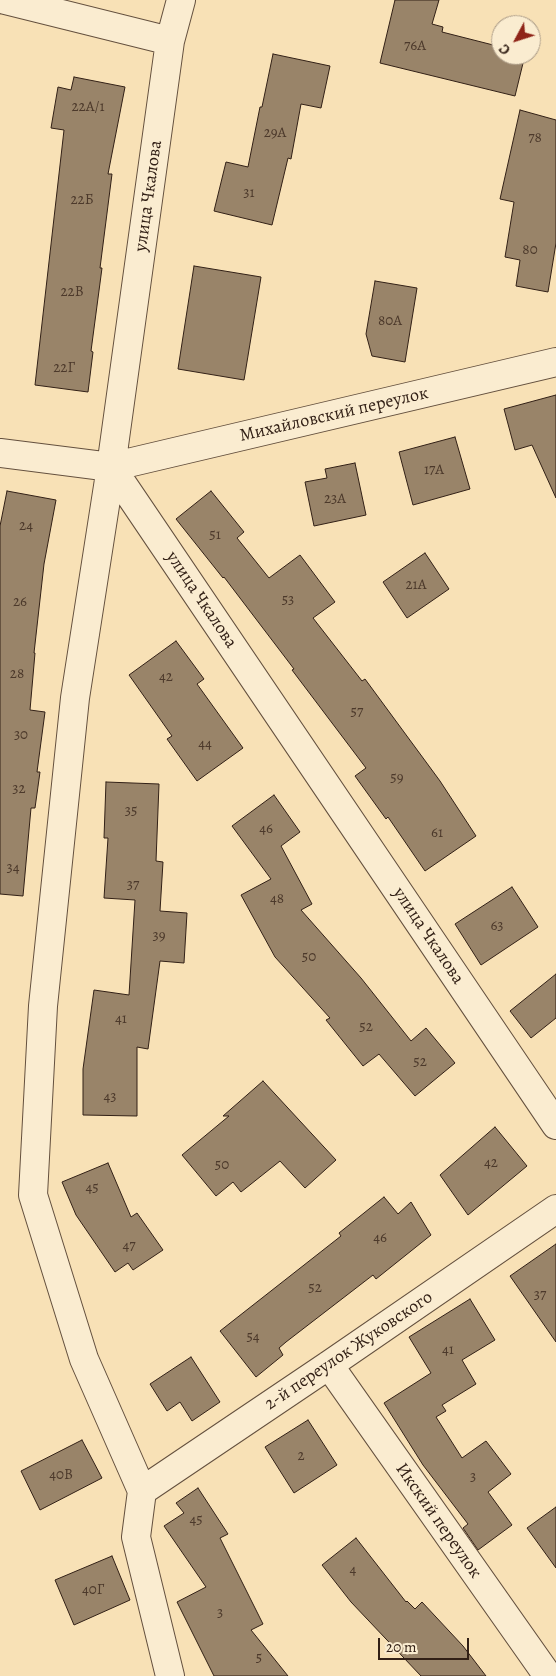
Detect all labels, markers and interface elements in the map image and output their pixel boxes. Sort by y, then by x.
north arrow [491,15,541,65]
house number: 76А [404,37,426,55]
text: С [495,40,515,59]
house number: 22А/1 [71,98,105,116]
house number: 29А [264,124,286,142]
house number: 78 [528,129,542,147]
street label: улица Чкалова [130,139,168,253]
house number: 31 [243,184,255,202]
house number: 22Б [70,191,94,209]
house number: 80 [522,241,538,259]
house number: 22В [60,283,84,301]
house number: 80А [378,312,402,330]
house number: 22Г [53,359,75,377]
street label: Михайловский переулок [238,383,430,447]
house number: 17А [424,461,444,479]
house number: 23А [324,490,346,508]
house number: 24 [19,517,33,535]
house number: 51 [209,526,221,544]
street label: улица Чкалова [161,547,241,653]
house number: 21А [405,576,427,594]
house number: 53 [282,591,294,609]
house number: 26 [13,593,27,611]
house number: 28 [10,665,24,683]
house number: 42 [159,668,173,686]
house number: 57 [351,703,363,721]
house number: 30 [14,726,28,744]
house number: 44 [198,735,212,753]
house number: 59 [390,769,404,787]
house number: 32 [12,780,26,798]
house number: 35 [125,802,137,820]
house number: 46 [259,820,273,838]
house number: 61 [431,824,443,842]
house number: 34 [6,859,20,877]
house number: 37 [127,876,139,894]
street label: улица Чкалова [388,883,468,989]
house number: 48 [270,890,284,908]
house number: 63 [490,917,504,935]
house number: 39 [152,927,166,945]
house number: 50 [302,948,316,966]
house number: 41 [115,1010,127,1028]
house number: 52 [359,1018,373,1036]
house number: 52 [413,1053,427,1071]
house number: 43 [103,1088,117,1106]
house number: 42 [484,1154,498,1172]
house number: 50 [215,1156,229,1174]
house number: 45 [85,1179,99,1197]
house number: 46 [373,1229,387,1247]
house number: 47 [122,1237,136,1255]
house number: 52 [308,1279,322,1297]
house number: 37 [534,1286,546,1304]
street label: 2-й переулок Жуковского [261,1287,437,1415]
house number: 54 [246,1328,260,1346]
house number: 41 [442,1341,454,1359]
house number: 2 [297,1447,305,1465]
street label: Икский переулок [390,1459,486,1583]
house number: 40В [49,1466,73,1484]
house number: 3 [470,1468,476,1486]
house number: 45 [189,1511,203,1529]
house number: 4 [350,1561,356,1579]
house number: 40Г [82,1581,104,1599]
house number: 3 [217,1604,223,1622]
scale bar [381,1628,472,1660]
text: 20 m [386,1637,417,1657]
house number: 5 [256,1649,262,1667]

